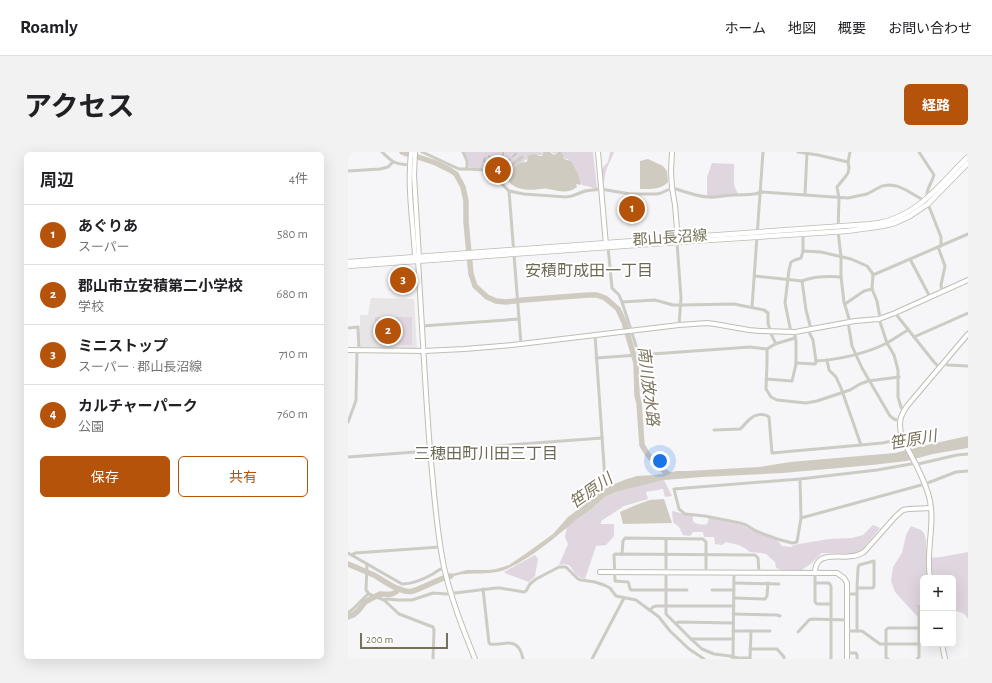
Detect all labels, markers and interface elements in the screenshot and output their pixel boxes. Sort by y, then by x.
text: Roamly [20,18,78,37]
text: ホーム [724,22,766,36]
text: 地図 [788,22,816,36]
text: 概要 [838,22,866,36]
text: お問い合わせ [888,22,972,36]
button: 経路 [904,84,968,125]
text: アクセス [24,94,135,122]
pin: 4 [485,155,511,185]
text: 周辺 [40,172,74,189]
text: 4件 [289,173,308,186]
pin: 1 [619,194,645,224]
text: あぐりあ [78,219,138,234]
street label: 郡山長沼線 [632,227,708,248]
text: 1 [51,228,55,241]
text: 580 m [277,228,308,241]
text: スーパー [78,241,130,254]
district label: 安積町成田一丁目 [525,262,653,279]
pin: 3 [390,265,416,295]
text: 郡山市立安積第二小学校 [78,279,243,294]
text: 2 [50,288,56,301]
text: 680 m [276,288,308,301]
text: 学校 [78,301,104,314]
pin: 2 [375,316,401,346]
text: ミニストップ [78,339,168,354]
water label: 南川放水路 [635,345,662,429]
text: 3 [50,348,56,361]
text: 710 m [279,348,308,361]
text: スーパー · 郡山長沼線 [78,361,202,374]
text: カルチャーパーク [78,399,198,414]
text: 4 [50,408,56,421]
text: 760 m [277,408,308,421]
text: 公園 [78,421,104,434]
water label: 笹原川 [888,427,940,452]
district label: 三穂田町川田三丁目 [414,445,558,462]
your location [650,451,670,471]
button: 保存 [40,456,170,497]
button: 共有 [178,456,308,497]
water label: 笹原川 [566,469,617,511]
map controls [920,575,956,647]
button: + [920,575,956,611]
button: − [920,611,956,647]
scale bar [360,631,448,650]
text: 200 m [366,634,393,645]

